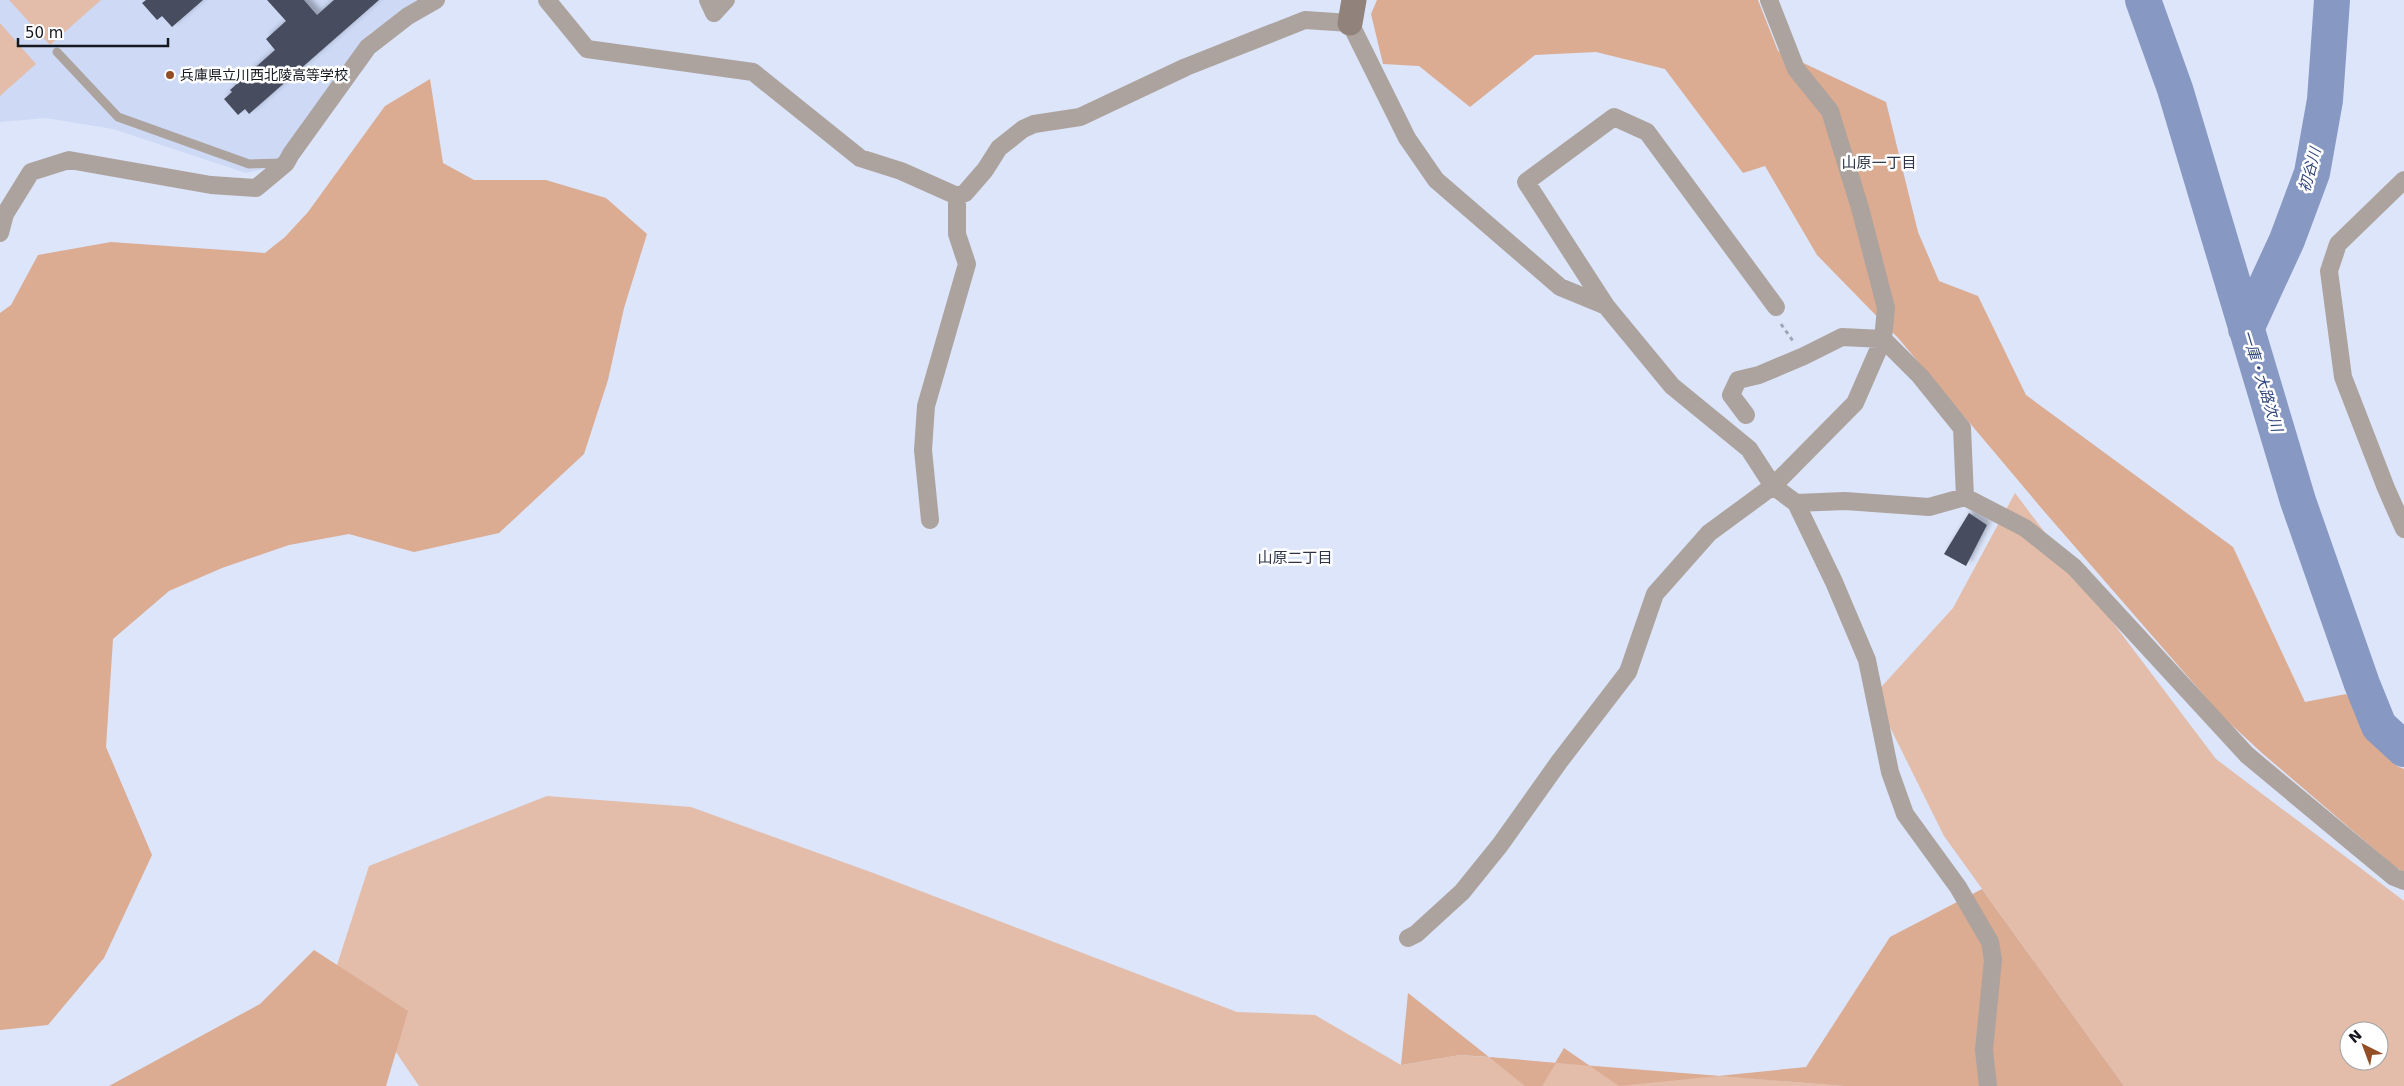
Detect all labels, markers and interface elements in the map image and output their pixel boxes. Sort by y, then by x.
scale bar [18,15,168,47]
text: 50 m [25,24,63,42]
place label: 兵庫県立川西北陵高等学校 [180,67,348,83]
marker: 兵庫県立川西北陵高等学校 [164,69,176,81]
water label: 初谷川 [2295,144,2325,194]
district label: 山原一丁目 [1841,154,1917,172]
water label: 一庫・大路次川 [2238,328,2287,436]
district label: 山原二丁目 [1257,549,1333,567]
north arrow [2339,1021,2389,1071]
text: N [2346,1026,2365,1046]

